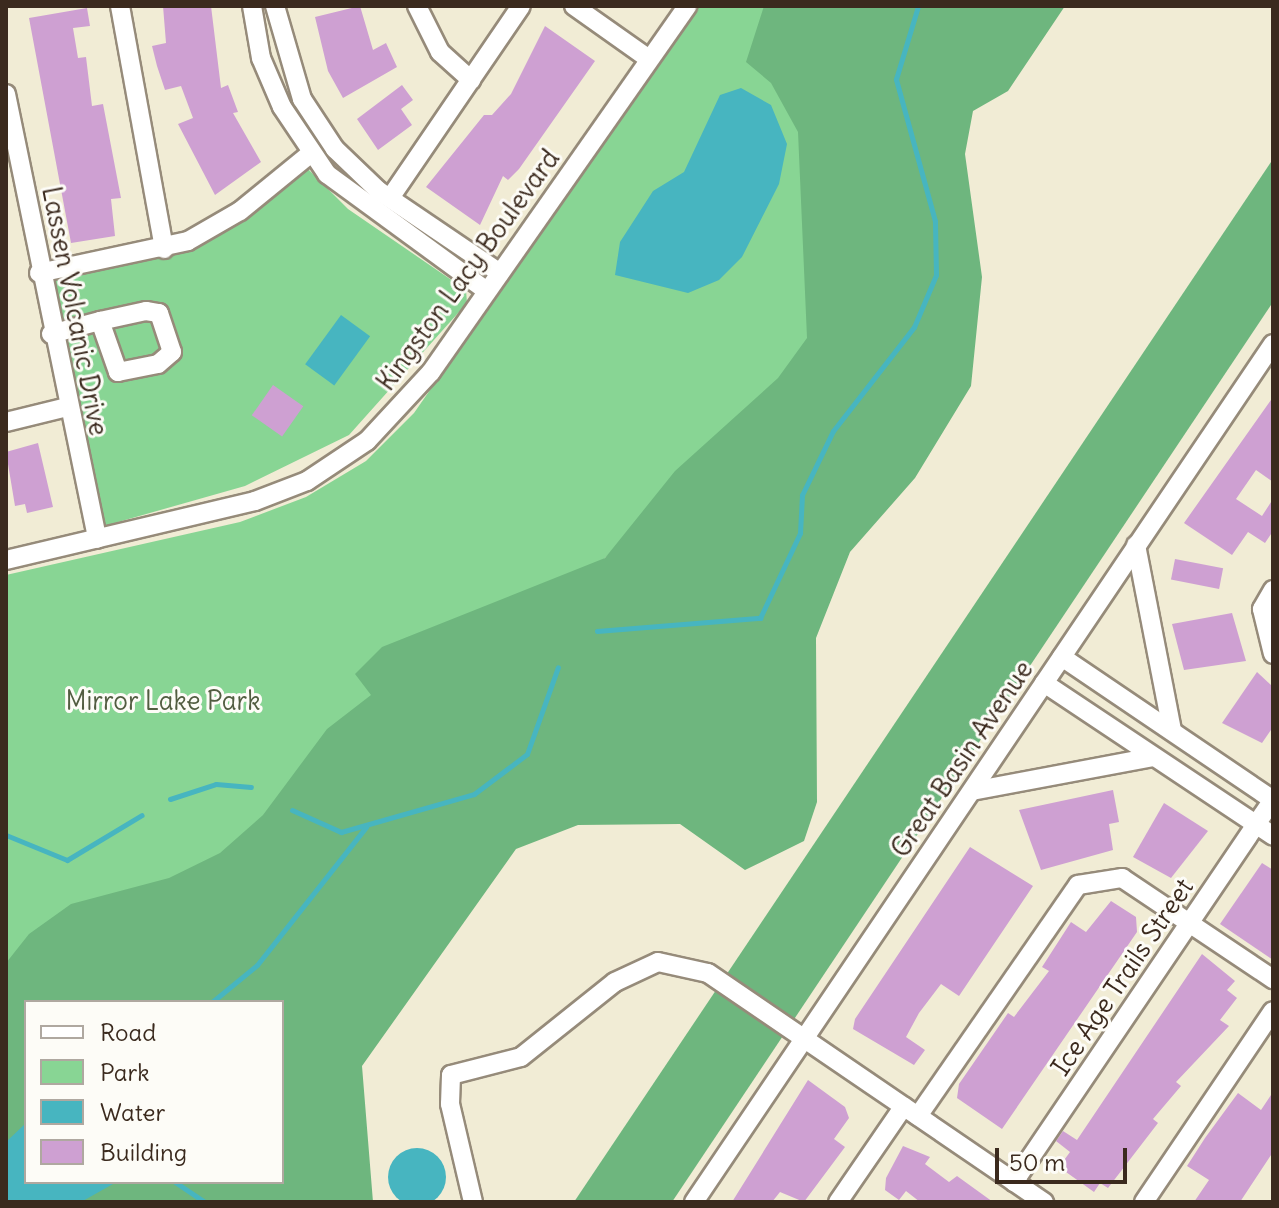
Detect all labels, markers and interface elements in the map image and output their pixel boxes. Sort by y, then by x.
street label: Kingston Lacy Boulevard [370,143,566,397]
street label: Lassen Volcanic Drive [36,184,114,438]
street label: Great Basin Avenue [885,655,1039,863]
park label: Mirror Lake Park [66,685,260,717]
street label: Ice Age Trails Street [1044,872,1200,1082]
legend [24,1000,284,1184]
text: Road [100,1017,156,1047]
text: Park [100,1057,150,1087]
text: Water [100,1097,165,1127]
scale bar [999,1132,1131,1182]
text: Building [100,1137,187,1167]
text: 50 m [1009,1147,1065,1177]

